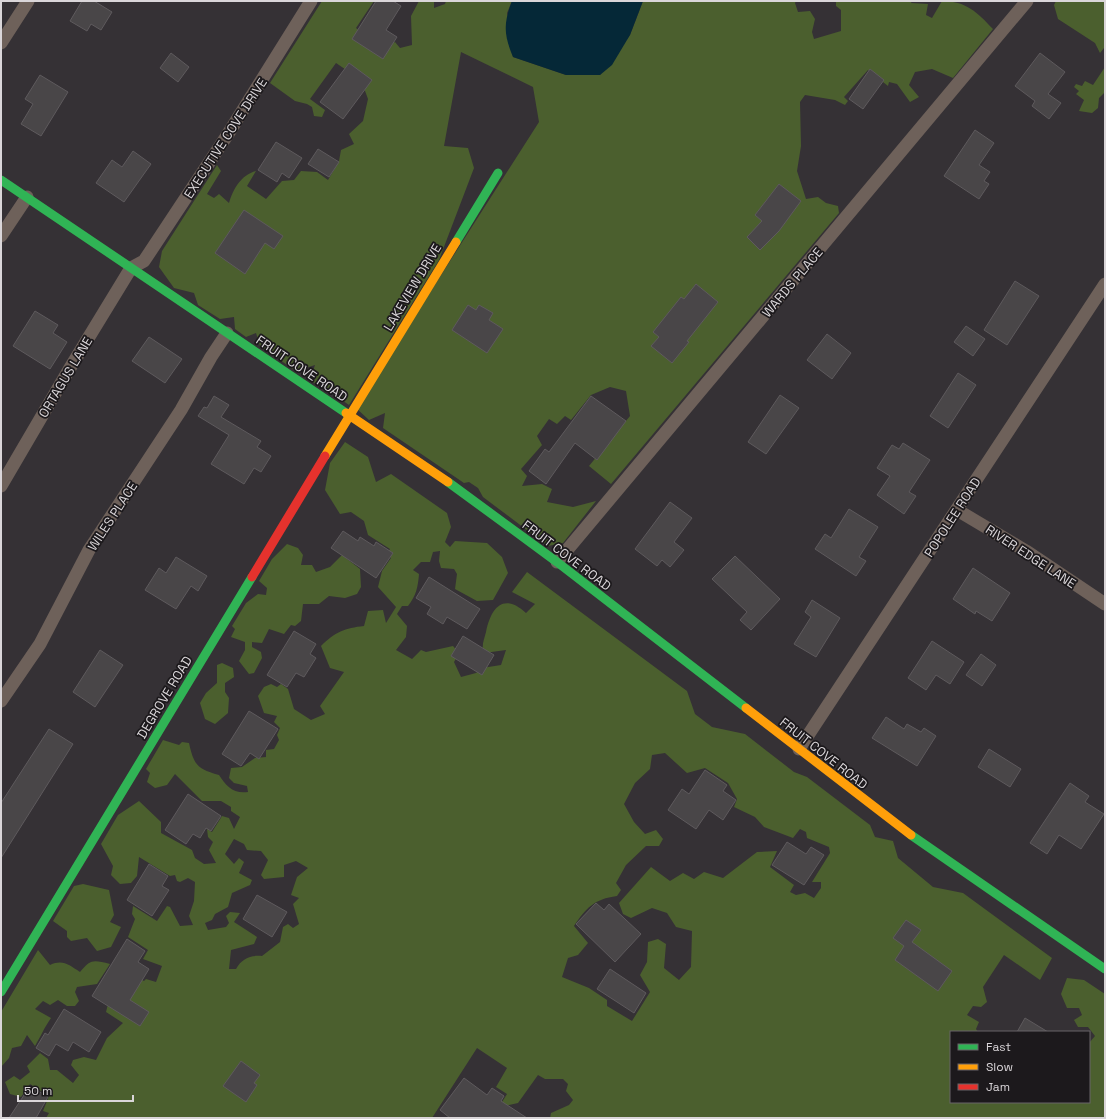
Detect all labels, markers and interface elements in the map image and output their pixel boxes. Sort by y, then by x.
street label: EXECUTIVE COVE DRIVE [180,75,271,202]
street label: LAKEVIEW DRIVE [380,240,445,334]
street label: WARDS PLACE [758,244,827,321]
street label: FRUIT COVE ROAD [253,331,351,405]
street label: ORTAGUS LANE [35,334,96,421]
street label: POPOLEE ROAD [920,474,985,560]
street label: WILES PLACE [84,479,141,554]
street label: FRUIT COVE ROAD [519,516,614,594]
street label: RIVER EDGE LANE [982,521,1079,592]
street label: DEGROVE ROAD [133,653,196,742]
street label: FRUIT COVE ROAD [776,714,871,793]
legend [950,1031,1090,1103]
text: Fast [986,1039,1011,1055]
text: Slow [986,1059,1013,1075]
scale bar [18,1077,133,1103]
text: Jam [986,1079,1010,1095]
text: 50 m [24,1083,52,1099]

